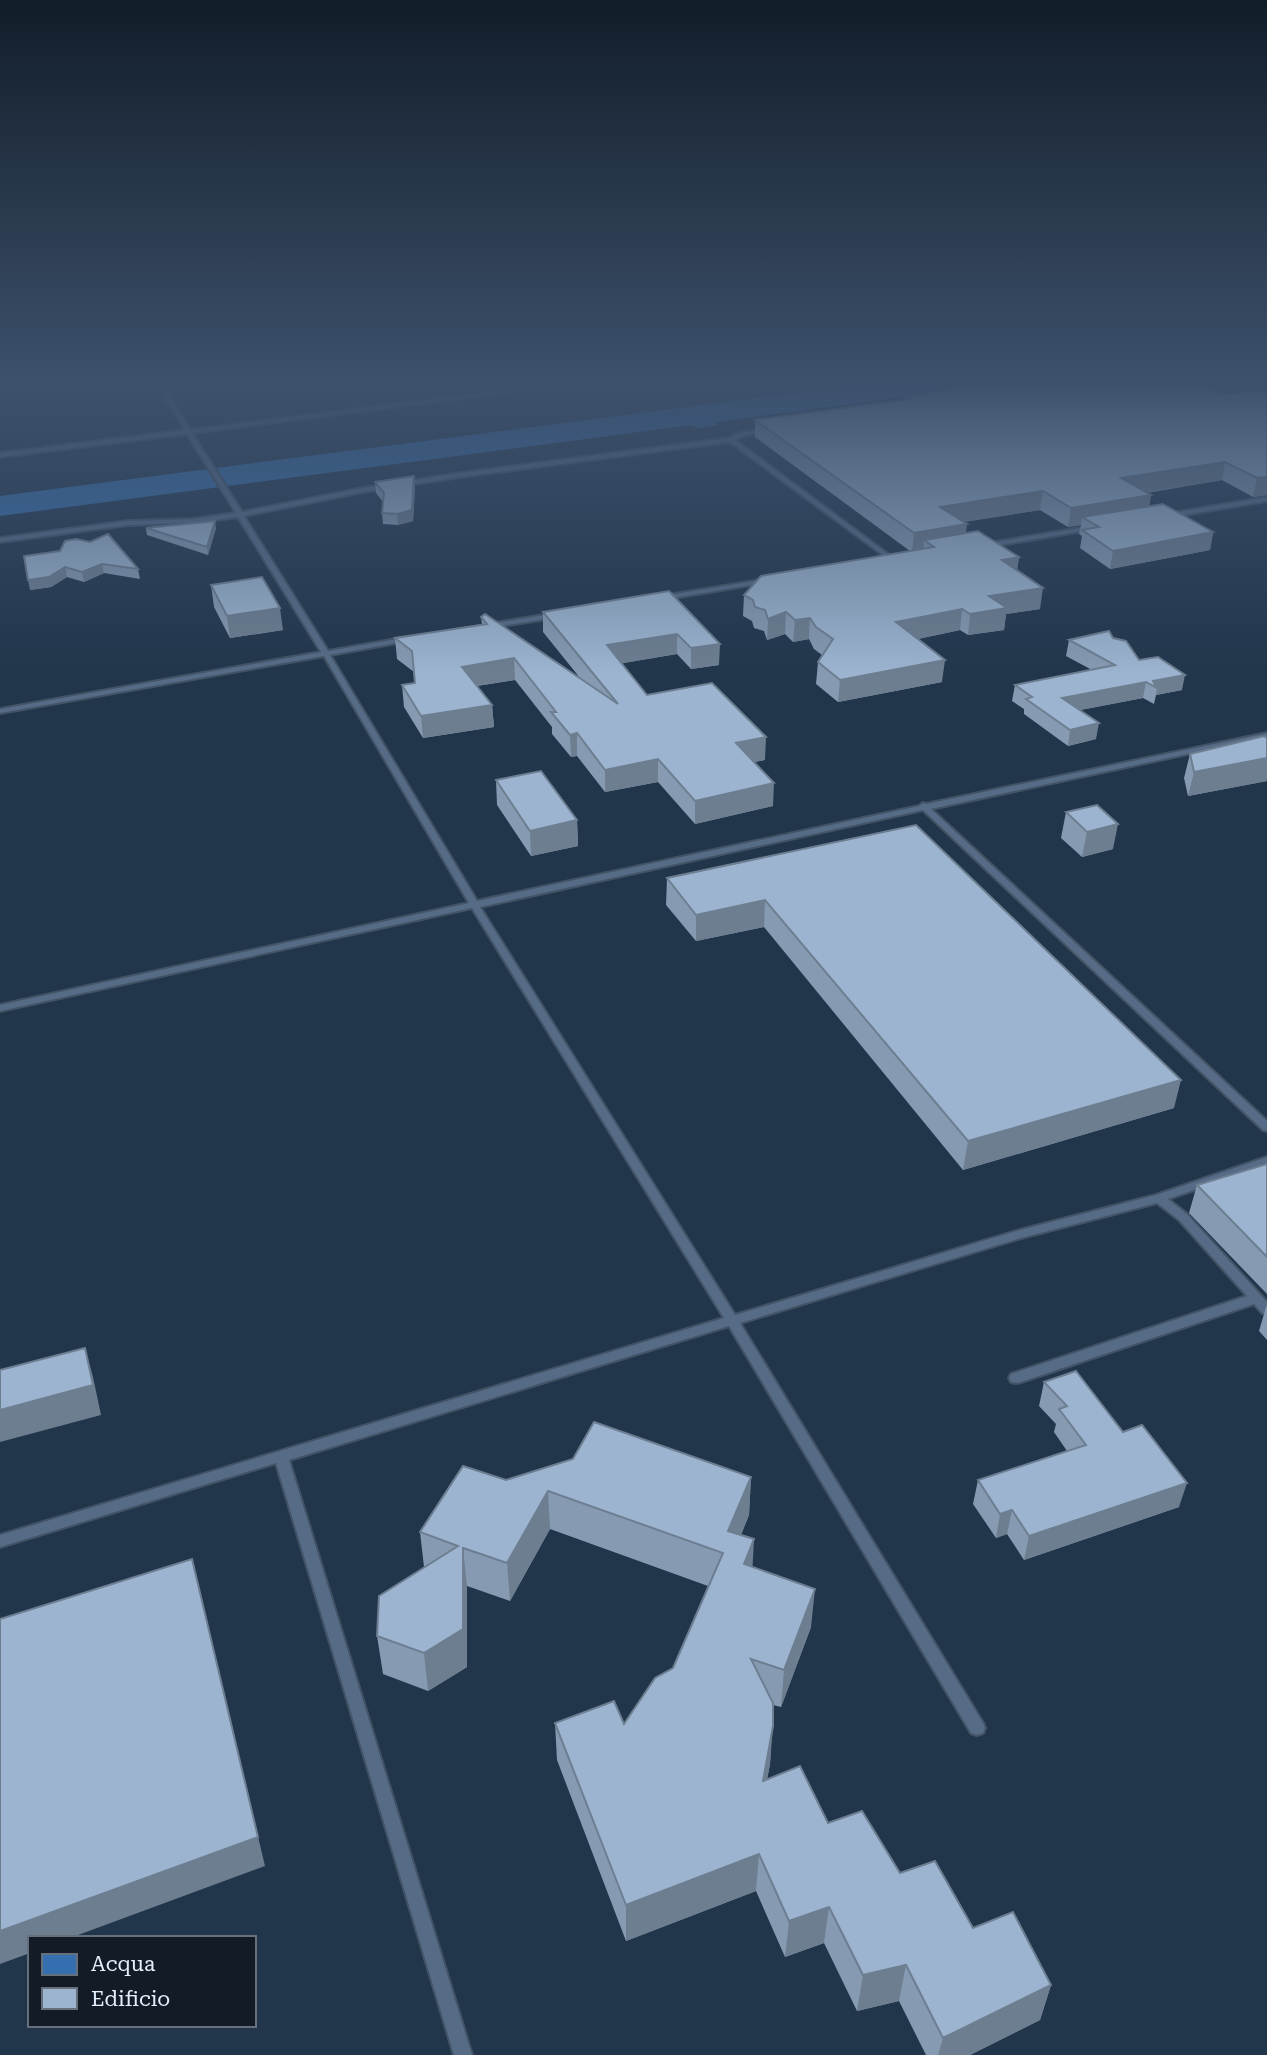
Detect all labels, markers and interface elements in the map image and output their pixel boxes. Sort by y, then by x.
legend [28,1936,256,2027]
text: Acqua [91,1952,156,1976]
text: Edificio [91,1987,170,2011]

